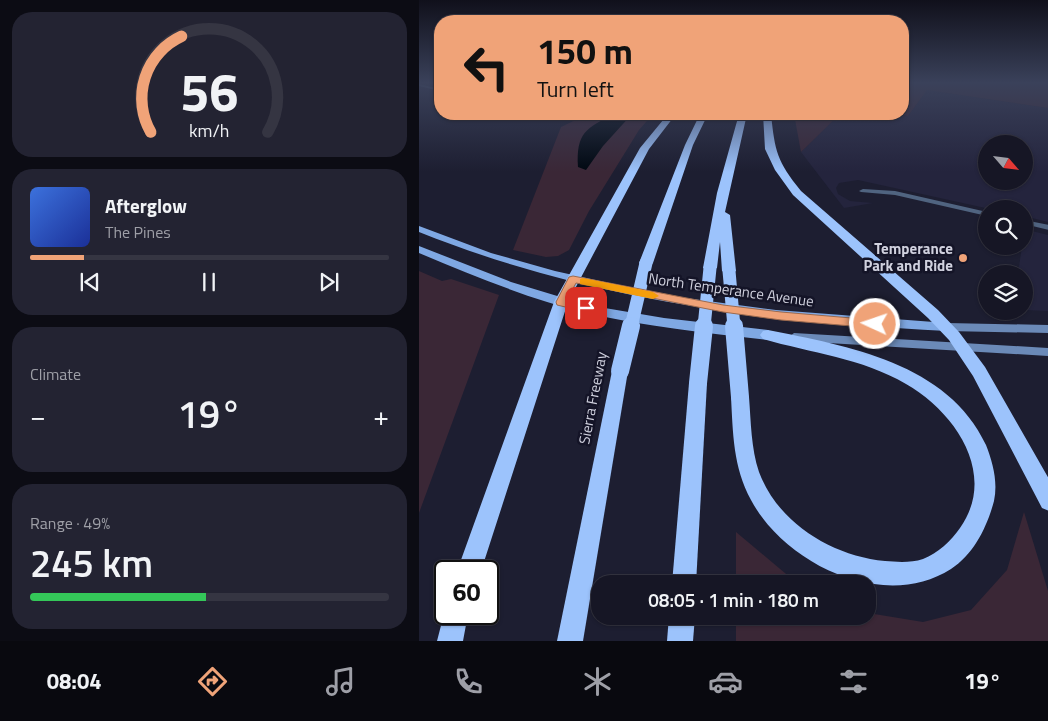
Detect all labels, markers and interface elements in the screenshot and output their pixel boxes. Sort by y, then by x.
text: 150 m [537,24,633,78]
icon: left [454,35,519,100]
text: 56 [180,52,239,131]
text: Turn left [537,72,614,106]
text: km/h [189,117,230,144]
north arrow [978,135,1033,190]
map controls [978,135,1033,320]
text: Afterglow [105,191,187,220]
button: search [978,200,1033,255]
text: The Pines [105,220,171,244]
place label: Temperance Park and Ride [863,237,953,277]
marker: Temperance Park and Ride [957,252,969,264]
button: layers [978,265,1033,320]
street label: North Temperance Avenue [647,267,815,313]
icon: previous [76,268,104,296]
icon: pause [195,268,223,296]
icon: next [315,268,343,296]
pin [565,287,607,329]
icon: arrive [572,294,600,322]
position arrow [848,297,900,349]
street label: Sierra Freeway [572,350,613,446]
text: Climate [30,362,81,386]
text: 19° [178,385,241,443]
text: − [30,394,46,437]
text: + [373,394,389,437]
text: Range · 49% [30,511,110,535]
text: 245 km [30,534,153,592]
speed limit sign: 60 [434,560,499,625]
text: 08:05 · 1 min · 180 m [648,585,819,614]
text: 08:04 [47,664,102,698]
icon: directions [195,664,230,699]
icon: music [323,664,358,699]
icon: phone [451,664,486,699]
icon: climate [580,664,615,699]
icon: car [708,664,743,699]
icon: filters [836,664,871,699]
text: 19° [964,664,1001,698]

